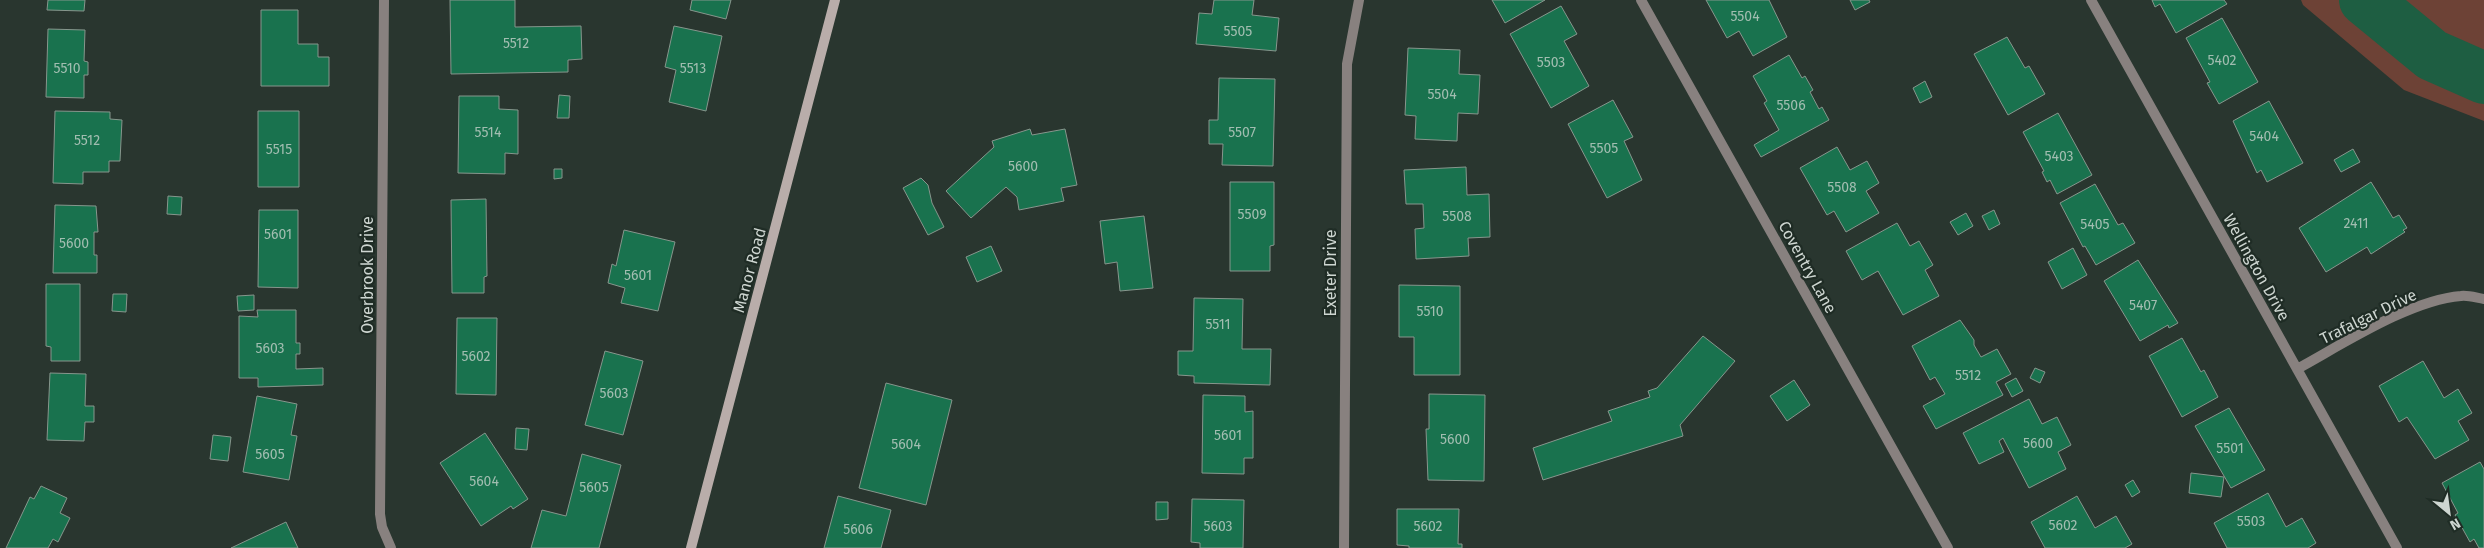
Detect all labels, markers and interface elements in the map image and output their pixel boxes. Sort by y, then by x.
house number: 5504 [1730,8,1760,25]
house number: 5505 [1224,23,1252,40]
house number: 5512 [503,35,529,52]
house number: 5402 [2207,52,2237,69]
house number: 5503 [1537,54,1565,71]
house number: 5510 [53,60,81,77]
house number: 5513 [680,60,706,77]
house number: 5504 [1427,86,1457,103]
house number: 5506 [1776,97,1806,114]
house number: 5514 [475,124,502,141]
house number: 5507 [1228,124,1256,141]
house number: 5404 [2249,128,2279,145]
house number: 5512 [74,132,100,149]
house number: 5505 [1590,140,1618,157]
house number: 5515 [266,141,292,158]
house number: 5403 [2044,148,2074,165]
house number: 5600 [1008,158,1038,175]
house number: 5508 [1827,179,1857,196]
house number: 5509 [1238,206,1266,223]
house number: 5508 [1442,208,1472,225]
street label: Wellington Drive [2219,210,2294,324]
house number: 2411 [2343,215,2369,232]
street label: Overbrook Drive [358,216,377,334]
house number: 5405 [2080,216,2110,233]
street label: Coventry Lane [1774,218,1841,317]
house number: 5601 [264,226,292,243]
street label: Manor Road [729,226,770,315]
street label: Exeter Drive [1321,229,1340,317]
house number: 5600 [59,235,89,252]
house number: 5601 [624,267,652,284]
street label: Trafalgar Drive [2317,285,2420,348]
house number: 5407 [2129,297,2157,314]
house number: 5510 [1416,303,1444,320]
house number: 5511 [1205,316,1231,333]
house number: 5603 [255,340,285,357]
house number: 5602 [461,348,491,365]
house number: 5512 [1955,367,1981,384]
house number: 5603 [599,385,629,402]
house number: 5601 [1214,427,1242,444]
house number: 5600 [1440,431,1470,448]
house number: 5600 [2023,435,2053,452]
house number: 5604 [891,436,921,453]
house number: 5501 [2216,440,2244,457]
house number: 5605 [255,446,285,463]
house number: 5604 [469,473,499,490]
house number: 5605 [579,479,609,496]
north arrow [2424,488,2474,538]
house number: 5503 [2237,513,2265,530]
text: N [2447,514,2463,534]
house number: 5602 [2048,517,2078,534]
house number: 5603 [1203,518,1233,535]
house number: 5602 [1413,518,1443,535]
house number: 5606 [843,521,873,538]

